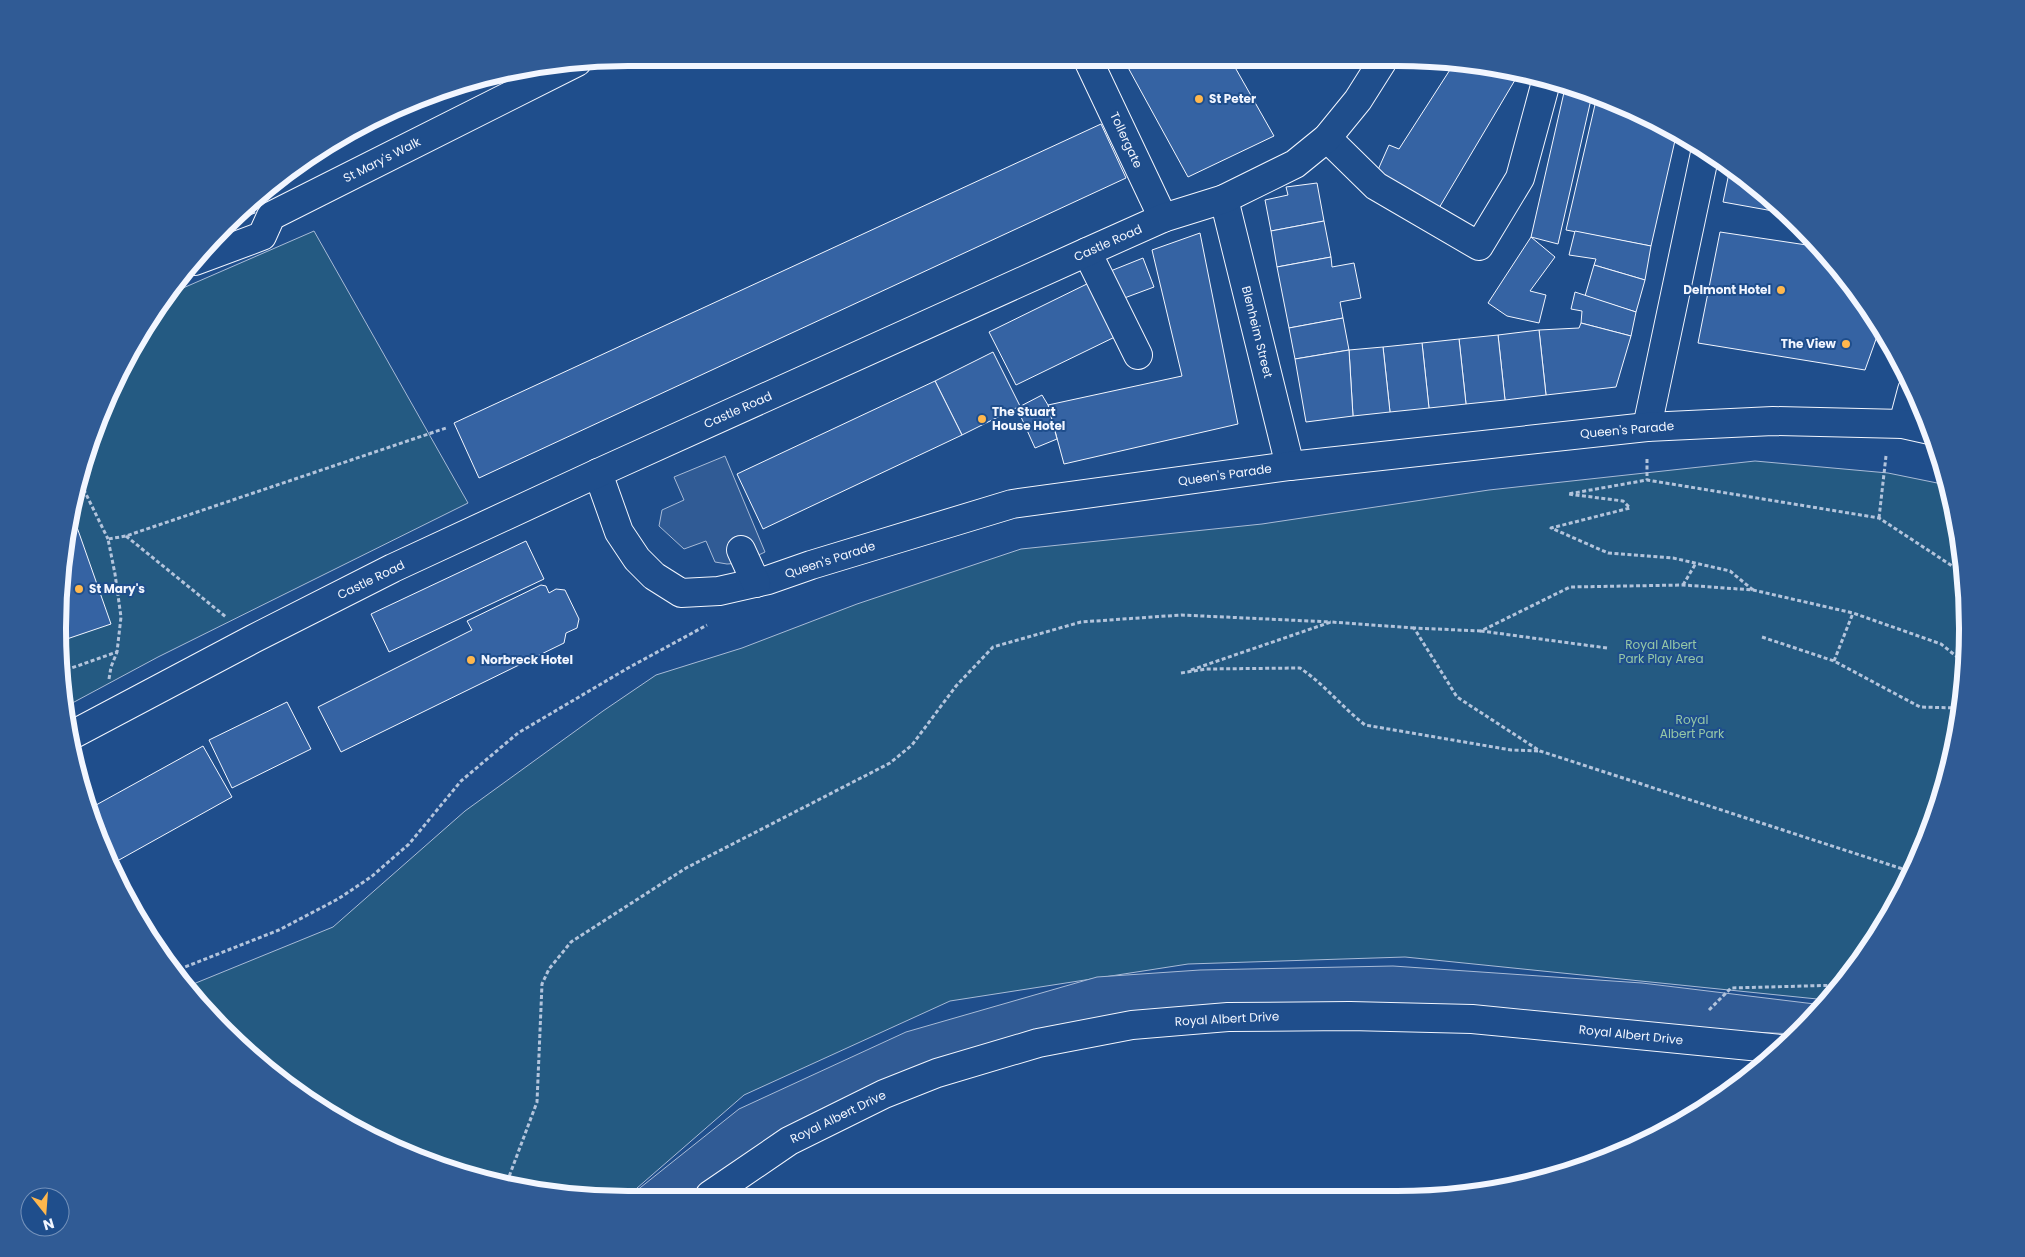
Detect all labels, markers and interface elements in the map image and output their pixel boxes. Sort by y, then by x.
place label: St Peter [1209,90,1256,107]
marker: St Peter [1193,93,1205,105]
street label: Tollergate [1106,109,1147,171]
street label: St Mary's Walk [340,132,424,186]
street label: Castle Road [1071,220,1145,265]
place label: Delmont Hotel [1683,281,1771,298]
street label: Blenheim Street [1238,284,1277,380]
marker: Delmont Hotel [1775,284,1787,296]
place label: The View [1781,335,1837,352]
marker: The View [1840,338,1852,350]
street label: Castle Road [701,387,775,432]
place label: The Stuart House Hotel [992,403,1065,434]
marker: The Stuart House Hotel [976,413,988,425]
street label: Queen's Parade [1579,417,1675,442]
street label: Queen's Parade [1177,460,1273,489]
street label: Queen's Parade [782,537,877,582]
street label: Castle Road [334,556,407,603]
place label: St Mary's [89,580,145,597]
marker: St Mary's [73,583,85,595]
park label: Royal Albert Park Play Area [1618,636,1704,667]
place label: Norbreck Hotel [481,651,573,668]
marker: Norbreck Hotel [465,654,477,666]
park label: Royal Albert Park [1660,711,1725,742]
street label: Royal Albert Drive [1174,1007,1280,1030]
street label: Royal Albert Drive [1578,1021,1684,1048]
street label: Royal Albert Drive [787,1086,889,1147]
north arrow [20,1187,70,1237]
text: N [41,1213,57,1236]

